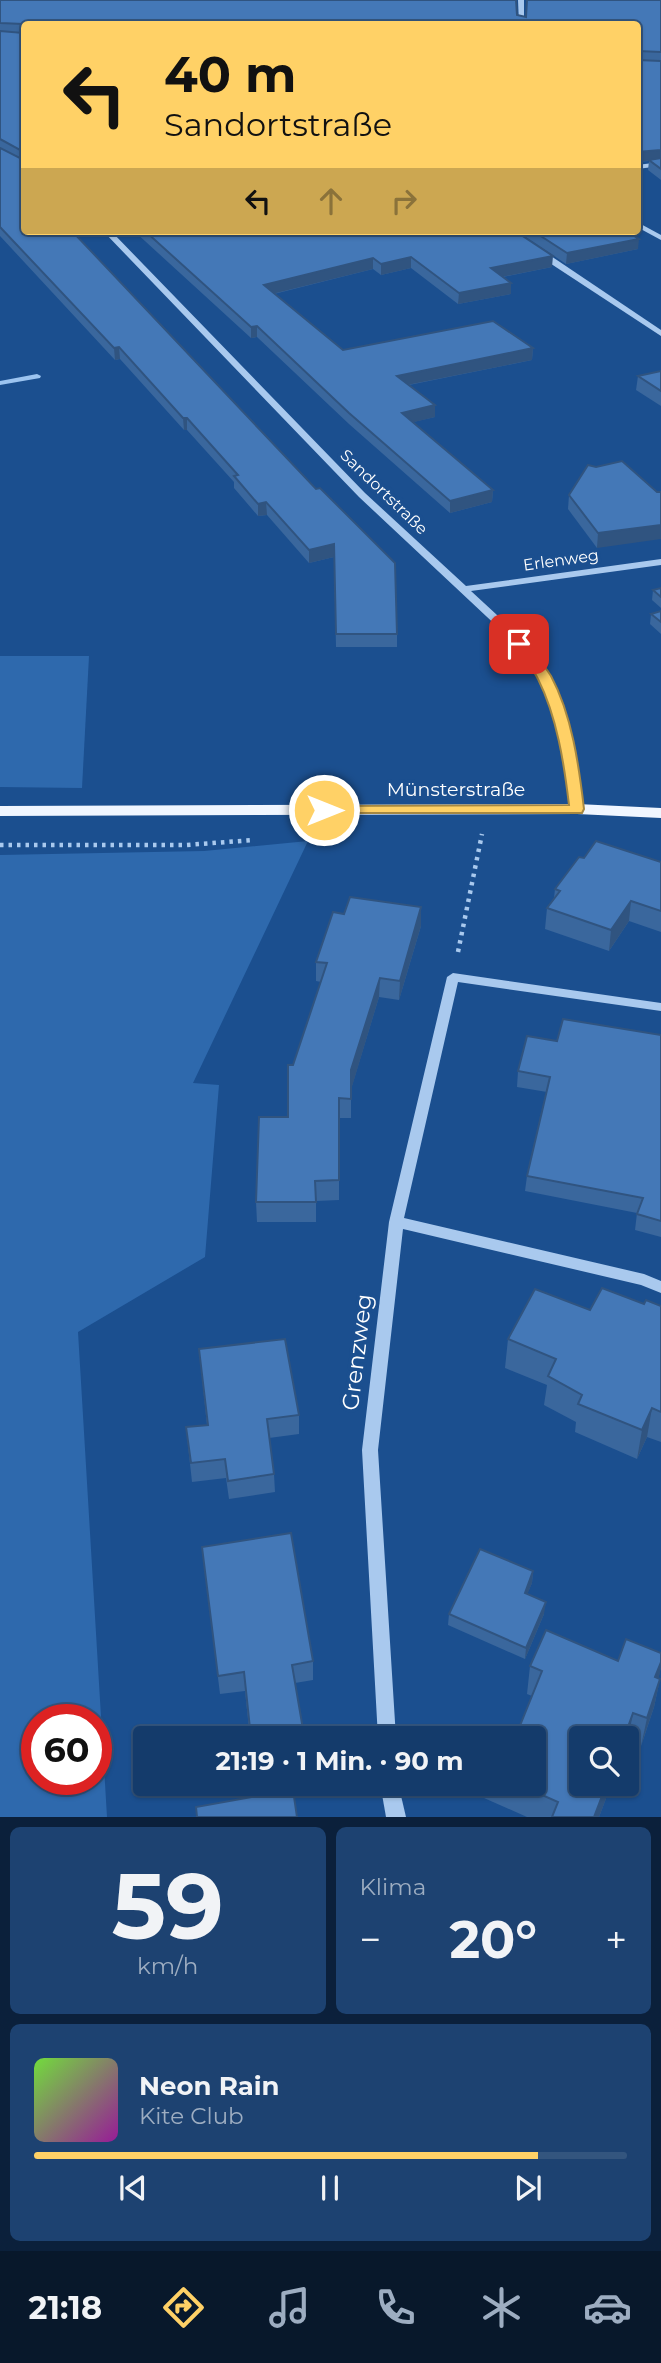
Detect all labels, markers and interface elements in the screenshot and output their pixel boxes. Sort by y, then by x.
text: 40 m [164,45,296,104]
icon: left [49,49,140,140]
text: Sandortstraße [164,105,392,144]
icon: left [239,182,277,220]
icon: ahead [312,182,350,220]
icon: right [385,182,423,220]
street label: Sandortstraße [336,446,432,538]
street label: Erlenweg [522,545,600,575]
pin [489,614,549,674]
icon: arrive [500,625,538,663]
position arrow [287,773,361,847]
street label: Münsterstraße [387,778,525,801]
street label: Grenzweg [336,1292,378,1412]
speed limit sign: 60 [21,1704,112,1795]
map controls [569,1726,639,1796]
button: search [569,1726,639,1796]
text: 21:19 · 1 Min. · 90 m [215,1745,464,1777]
text: 59 [112,1851,224,1962]
text: Klima [360,1873,426,1901]
text: 20° [449,1908,537,1971]
text: − [360,1916,381,1963]
text: + [605,1916,627,1963]
text: km/h [137,1952,198,1980]
text: Neon Rain [139,2070,280,2102]
text: Kite Club [139,2102,244,2130]
icon: previous [114,2169,152,2207]
icon: pause [311,2169,349,2207]
icon: next [509,2169,547,2207]
icon: directions [159,2283,208,2332]
icon: music [265,2283,314,2332]
icon: phone [371,2283,420,2332]
icon: climate [477,2283,526,2332]
icon: car [583,2283,632,2332]
text: 21:18 [29,2288,102,2327]

